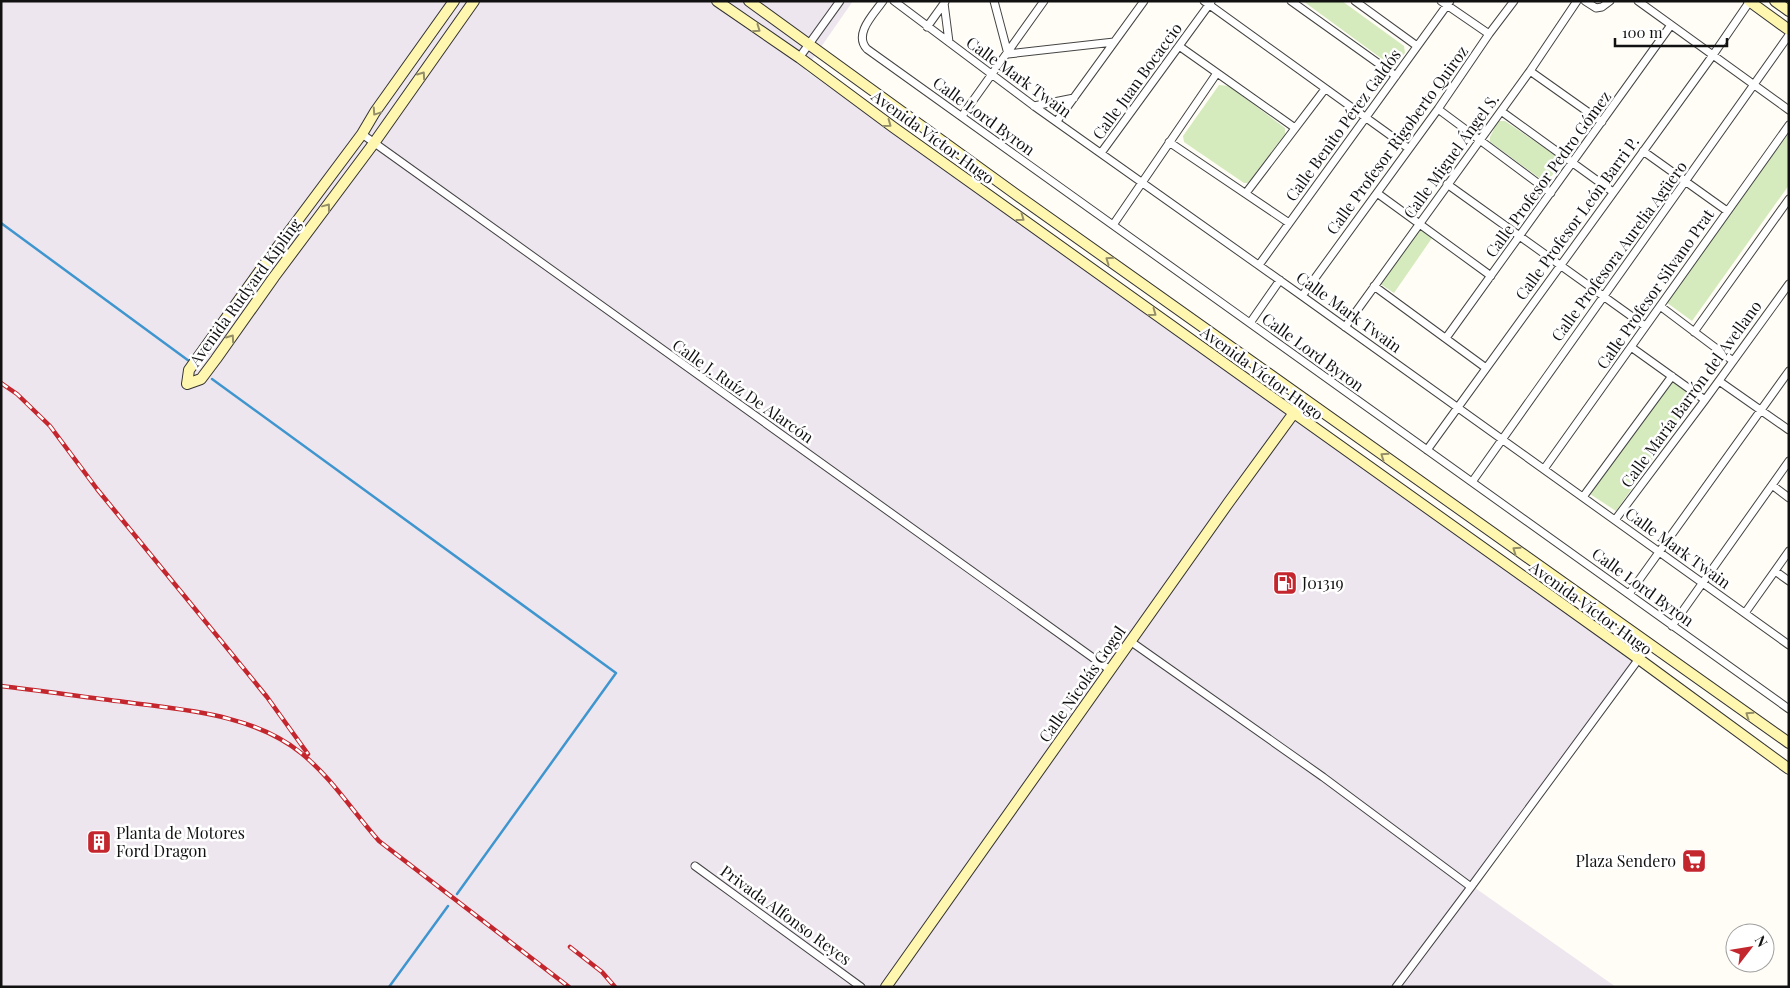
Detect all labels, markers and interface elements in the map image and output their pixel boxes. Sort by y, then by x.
scale bar [1615,15,1728,47]
street label: Calle Juan Bocaccio [1087,18,1186,143]
text: 100 m [1622,22,1663,42]
one-way arrow [751,23,761,32]
street label: Calle Mark Twain [962,31,1076,122]
street label: Calle Profesor Rigoberto Quiroz [1321,41,1472,238]
street label: Calle Benito Pérez Galdós [1280,44,1405,205]
one-way arrow [416,71,425,81]
street label: Calle Lord Byron [929,71,1040,160]
street label: Avenida Víctor Hugo [867,84,999,188]
street label: Calle Profesor Pedro Gómez [1480,86,1615,261]
street label: Calle Miguel Ángel S. [1398,89,1503,222]
one-way arrow [372,107,382,116]
one-way arrow [883,118,892,127]
street label: Calle Profesor León Barri P. [1510,132,1643,304]
street label: Calle Profesora Aurelia Agüero [1546,156,1691,345]
one-way arrow [321,204,329,213]
street label: Calle Profesor Silvano Prat [1591,204,1718,373]
street label: Avenida Rudyard Kipling [183,213,306,371]
one-way arrow [1015,213,1024,221]
one-way arrow [1105,257,1115,266]
street label: Calle Mark Twain [1292,266,1406,357]
street label: Calle María Barrón del Avellano [1616,296,1766,491]
one-way arrow [1147,307,1157,316]
street label: Calle Lord Byron [1258,307,1369,396]
street label: Avenida Víctor Hugo [1196,320,1328,424]
one-way arrow [225,334,234,344]
street label: Calle J. Ruíz De Alarcón [669,334,818,448]
one-way arrow [1380,453,1390,462]
street label: Calle Mark Twain [1621,502,1735,593]
street label: Calle Lord Byron [1588,542,1699,631]
one-way arrow [1512,547,1522,556]
street label: Avenida Víctor Hugo [1525,555,1657,659]
fuel station icon: J01319 [1272,570,1298,596]
place label: J01319 [1301,572,1344,593]
street label: Calle Nicolás Gogol [1034,621,1130,746]
one-way arrow [1745,712,1755,721]
place label: Planta de Motores Ford Dragon [116,822,245,861]
building icon: Planta de Motores Ford Dragon [86,829,112,855]
supermarket icon: Plaza Sendero [1681,848,1707,874]
place label: Plaza Sendero [1576,850,1676,871]
street label: Privada Alfonso Reyes [717,860,856,969]
north arrow [1725,923,1775,973]
text: N [1751,932,1772,950]

